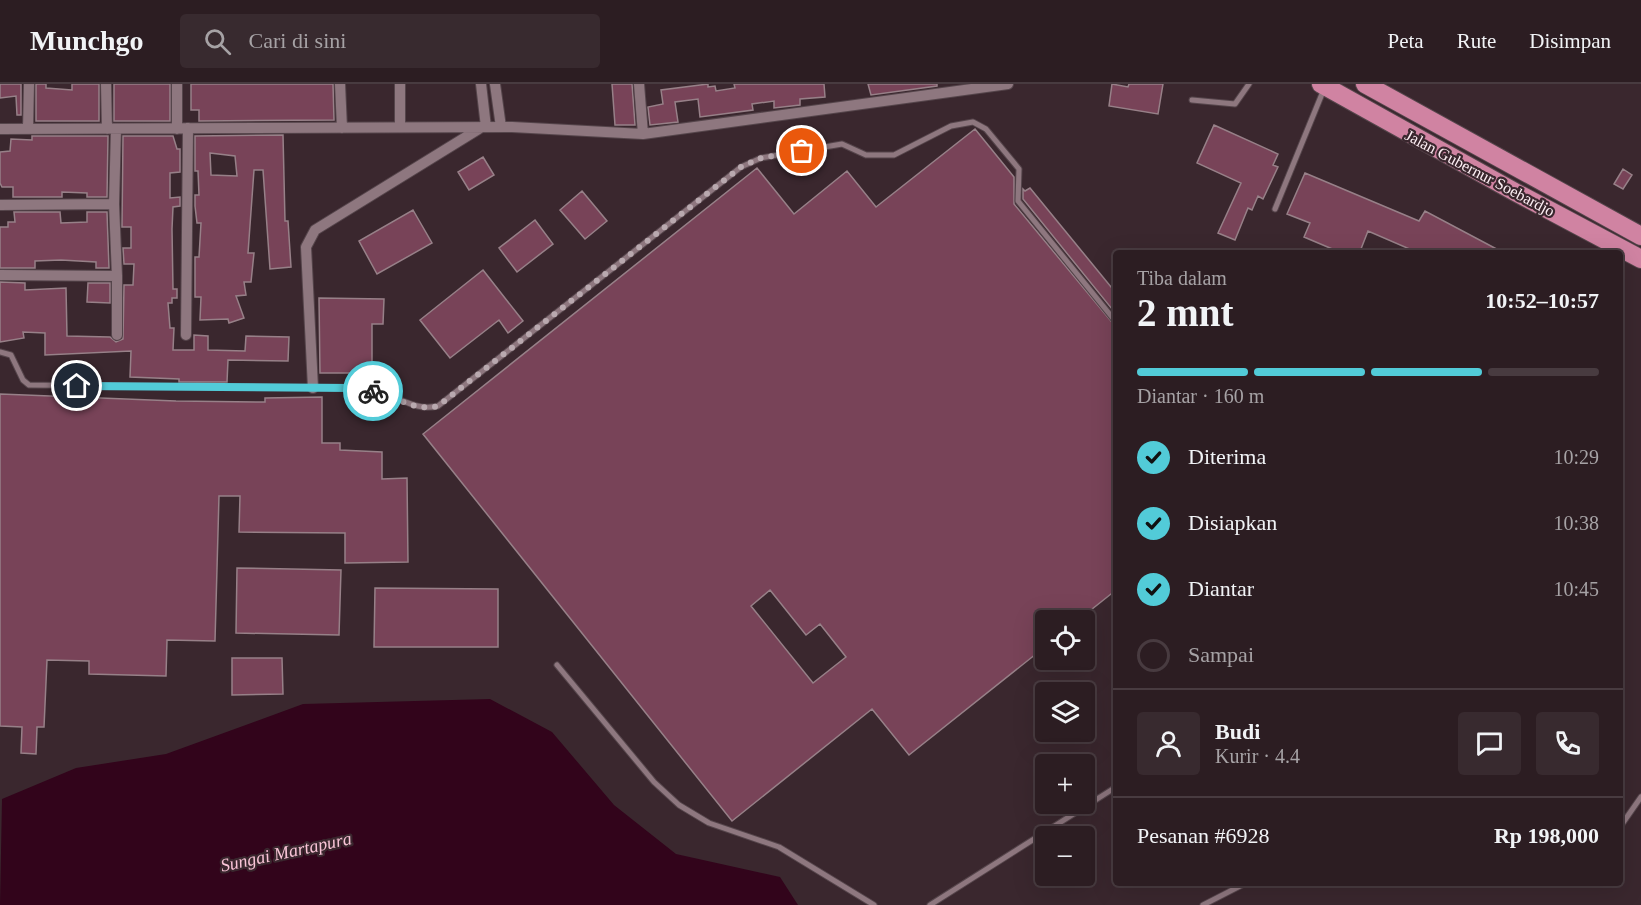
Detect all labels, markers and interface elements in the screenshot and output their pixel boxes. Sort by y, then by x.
search box [180,14,600,68]
text: Munchgo [30,25,144,56]
icon: search [201,25,234,58]
text: Cari di sini [249,28,346,53]
text: Peta [1388,29,1424,53]
text: Rute [1457,29,1496,53]
text: Disimpan [1529,29,1611,53]
pin [776,125,827,176]
street label: Jalan Gubernur Soebardjo [1402,126,1558,221]
icon: bag [785,134,818,167]
text: Tiba dalam [1137,267,1227,289]
text: 10:52–10:57 [1485,288,1599,313]
text: 2 mnt [1137,291,1233,334]
pin [51,360,102,411]
courier [343,361,403,421]
icon: home [60,369,93,402]
icon: bike [357,375,390,408]
text: Diantar · 160 m [1137,385,1264,407]
icon: check [1137,441,1170,474]
text: Diterima [1188,444,1266,469]
text: 10:29 [1553,446,1599,468]
icon: check [1137,507,1170,540]
text: Disiapkan [1188,510,1277,535]
text: 10:38 [1553,512,1599,534]
icon: check [1137,573,1170,606]
text: Diantar [1188,576,1254,601]
text: 10:45 [1553,578,1599,600]
map controls [1035,610,1095,886]
button: locate [1035,610,1095,670]
text: Sampai [1188,642,1254,667]
button: layers [1035,682,1095,742]
button: person [1137,712,1200,775]
button: chat [1458,712,1521,775]
button: phone [1536,712,1599,775]
text: Budi [1215,719,1260,744]
text: Kurir · 4.4 [1215,745,1300,767]
button: + [1035,754,1095,814]
text: Pesanan #6928 [1137,823,1270,848]
text: Rp 198,000 [1494,823,1599,848]
button: − [1035,826,1095,886]
water label: Sungai Martapura [219,828,353,876]

